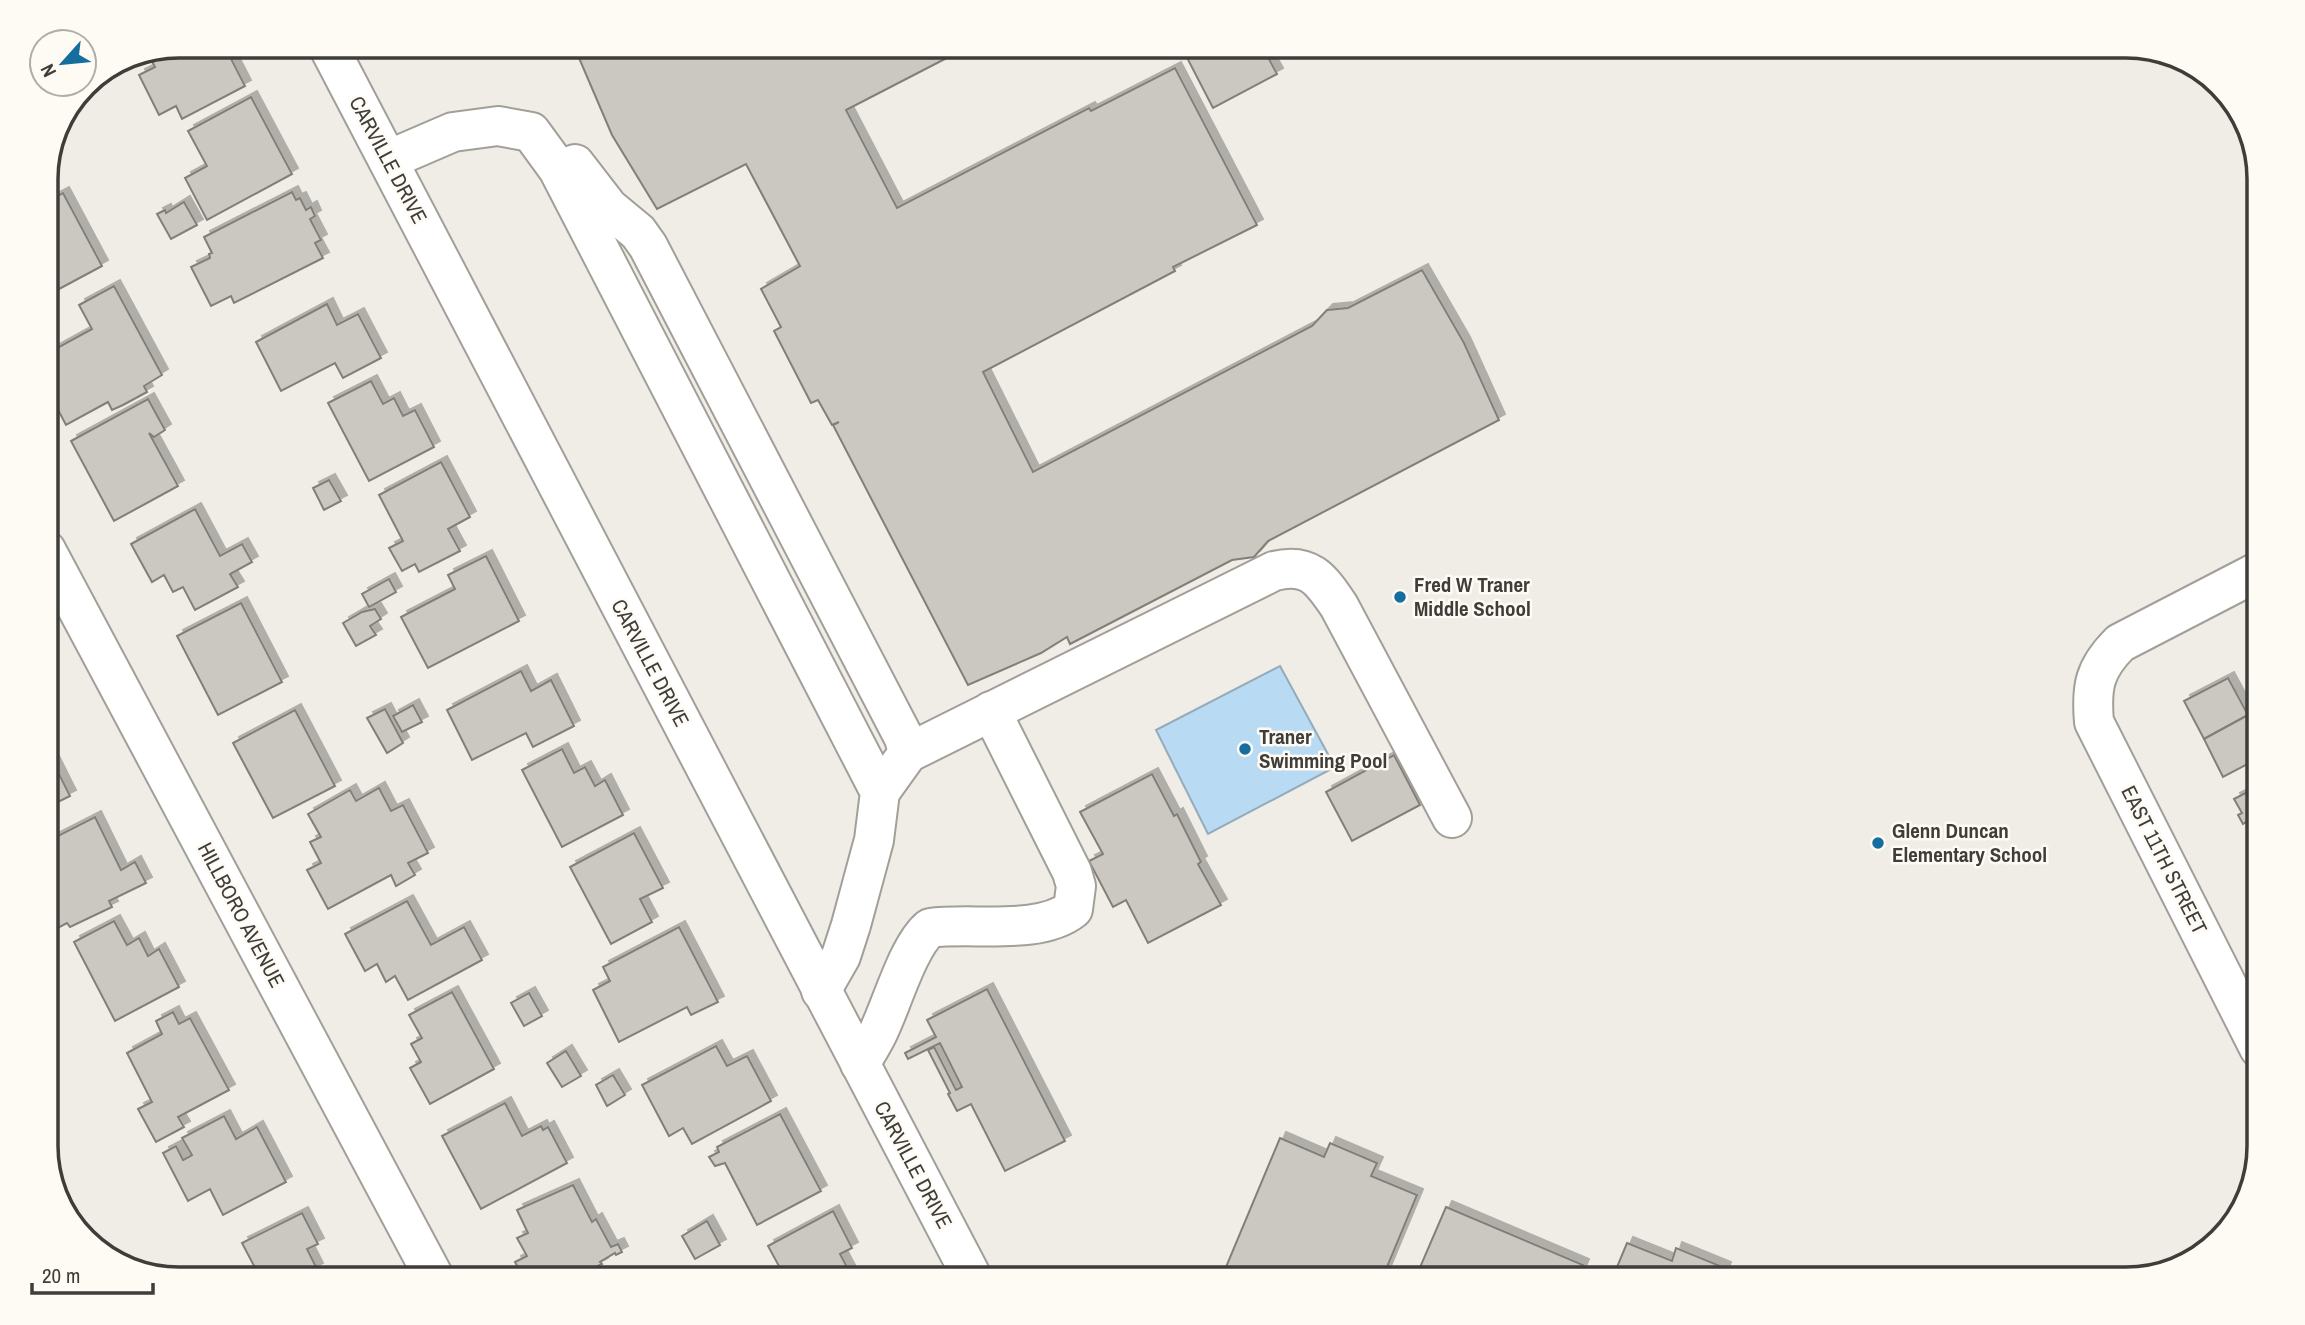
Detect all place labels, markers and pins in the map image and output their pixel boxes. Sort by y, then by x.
place label: Fred W Traner Middle School [1414,570,1531,623]
marker: Fred W Traner Middle School [1392,589,1408,605]
place label: Traner Swimming Pool [1259,722,1387,775]
marker: Traner Swimming Pool [1237,741,1253,757]
place label: Glenn Duncan Elementary School [1892,816,2047,869]
marker: Glenn Duncan Elementary School [1870,835,1886,851]

